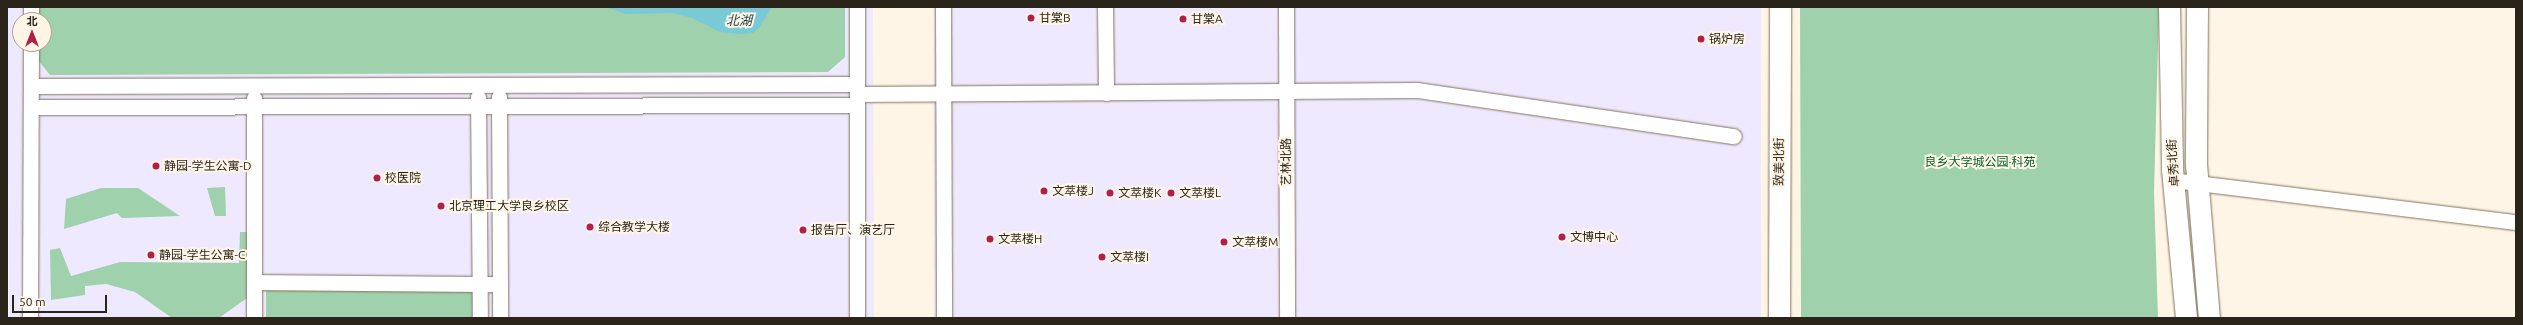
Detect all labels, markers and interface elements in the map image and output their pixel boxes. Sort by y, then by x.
place label: 甘棠B [1039,11,1071,25]
north arrow [12,12,52,52]
water label: 北湖 [726,12,752,28]
place label: 甘棠A [1191,12,1223,26]
marker: 甘棠B [1026,13,1036,23]
marker: 甘棠A [1178,14,1188,24]
text: 北 [27,15,38,27]
place label: 锅炉房 [1709,32,1745,46]
marker: 锅炉房 [1696,34,1706,44]
street label: 艺林北路 [1279,138,1293,186]
street label: 致美北街 [1772,138,1786,186]
street label: 卓秀北街 [2164,139,2182,187]
park label: 良乡大学城公园·科苑 [1925,155,2035,169]
place label: 静园-学生公寓-D [164,159,251,173]
marker: 静园-学生公寓-D [151,161,161,171]
place label: 校医院 [385,171,421,185]
marker: 校医院 [372,173,382,183]
place label: 文萃楼J [1052,184,1094,198]
marker: 文萃楼J [1039,186,1049,196]
place label: 文萃楼K [1118,186,1161,200]
place label: 文萃楼L [1179,186,1221,200]
marker: 文萃楼K [1105,188,1115,198]
marker: 文萃楼L [1166,188,1176,198]
place label: 北京理工大学良乡校区 [449,199,569,213]
marker: 北京理工大学良乡校区 [436,201,446,211]
place label: 综合教学大楼 [598,220,670,234]
marker: 综合教学大楼 [585,222,595,232]
place label: 报告厅、演艺厅 [811,223,895,237]
marker: 报告厅、演艺厅 [798,225,808,235]
place label: 文博中心 [1570,230,1618,244]
place label: 文萃楼H [998,232,1042,246]
marker: 文博中心 [1557,232,1567,242]
marker: 文萃楼H [985,234,995,244]
place label: 文萃楼M [1232,235,1278,249]
marker: 文萃楼M [1219,237,1229,247]
place label: 静园-学生公寓-C [159,248,245,262]
marker: 静园-学生公寓-C [146,250,156,260]
place label: 文萃楼I [1110,250,1149,264]
marker: 文萃楼I [1097,252,1107,262]
scale bar [14,287,109,313]
text: 50 m [19,295,46,308]

